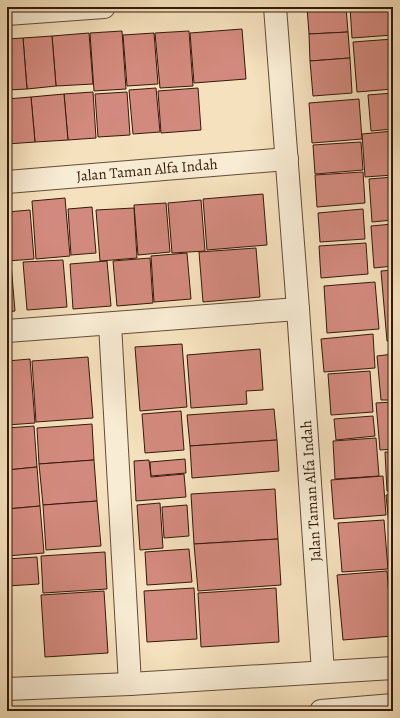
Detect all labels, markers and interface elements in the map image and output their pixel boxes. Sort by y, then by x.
street label: Jalan Taman Alfa Indah [75,154,219,186]
street label: Jalan Taman Alfa Indah [296,420,326,562]

